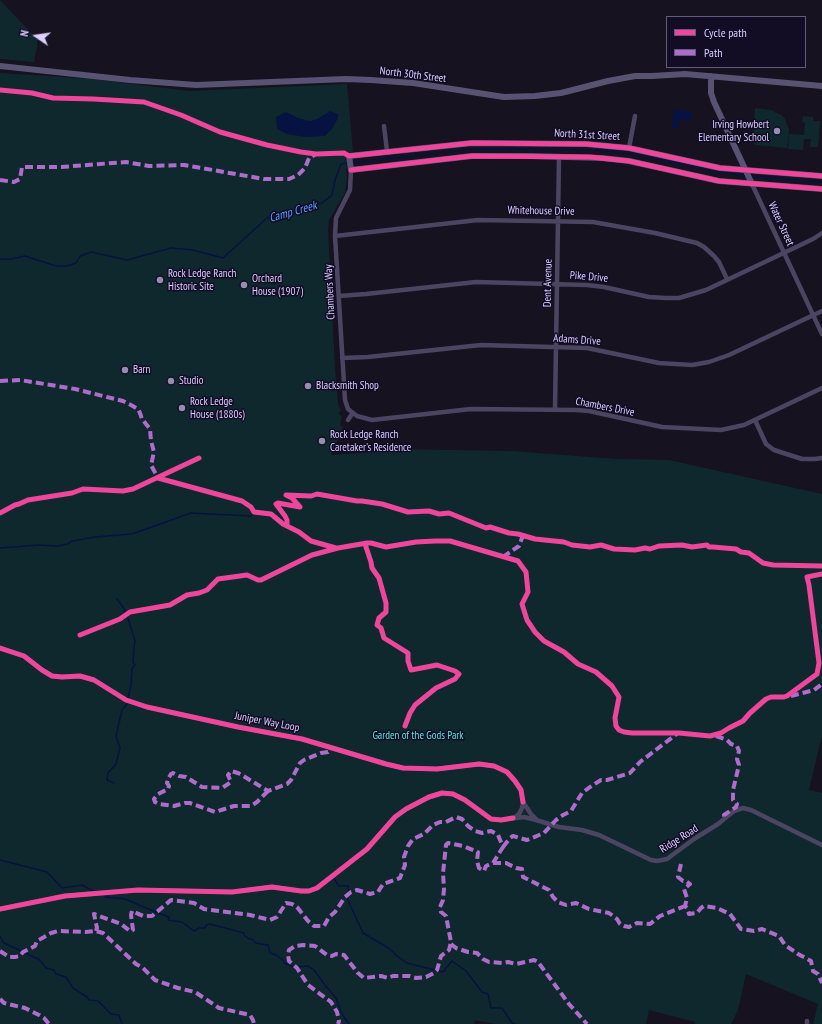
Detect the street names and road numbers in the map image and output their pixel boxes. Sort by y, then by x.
street label: North 30th Street [379,64,447,86]
street label: North 31st Street [554,127,620,143]
street label: Water Street [765,200,797,248]
street label: Whitehouse Drive [507,204,575,218]
street label: Dent Avenue [541,259,555,307]
street label: Chambers Way [322,264,338,320]
street label: Pike Drive [569,269,609,285]
street label: Adams Drive [553,332,601,348]
street label: Chambers Drive [574,395,636,419]
street label: Juniper Way Loop [234,709,300,735]
street label: Ridge Road [657,822,701,856]

